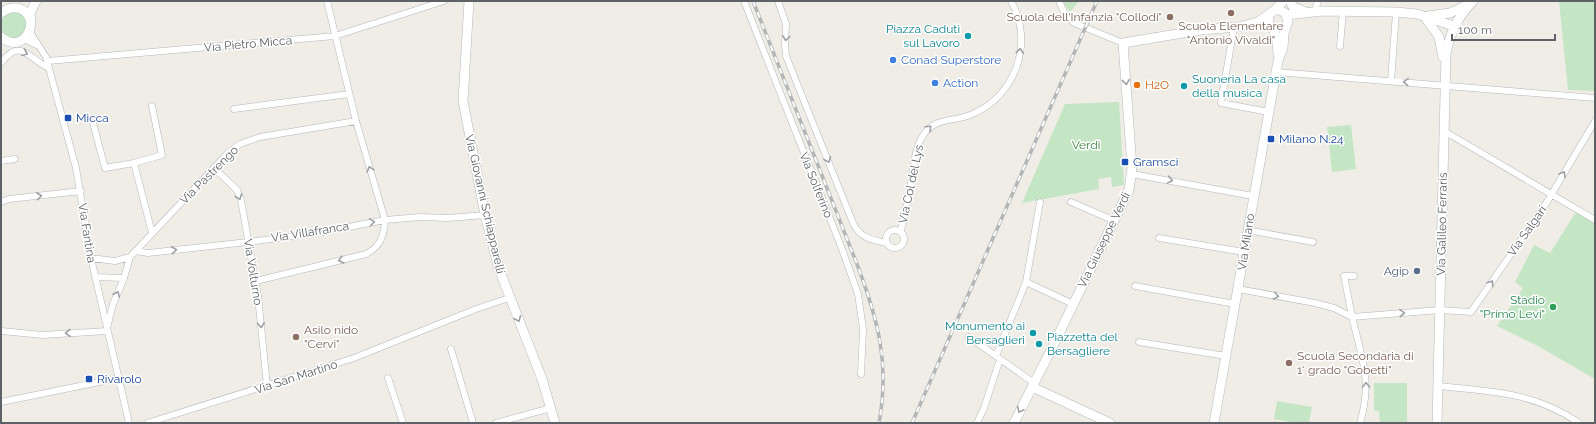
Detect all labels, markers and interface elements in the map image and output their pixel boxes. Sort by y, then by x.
marker: Scuola Elementare "Antonio Vivaldi" [1226,8,1236,18]
place label: Scuola dell'Infanzia "Collodi" [1006,10,1162,24]
marker: Scuola dell'Infanzia "Collodi" [1165,12,1175,22]
scale bar [1452,16,1555,42]
place label: Scuola Elementare "Antonio Vivaldi" [1178,19,1284,47]
place label: Piazza Caduti sul Lavoro [886,22,960,50]
text: 100 m [1458,23,1492,37]
marker: Piazza Caduti sul Lavoro [963,31,973,41]
street label: Via Pietro Micca [203,33,293,55]
one-way arrow [782,35,791,41]
one-way arrow [1016,47,1025,54]
one-way arrow [21,49,28,57]
place label: Conad Superstore [901,53,1001,67]
marker: Conad Superstore [888,55,898,65]
place label: Suoneria La casa della musica [1192,72,1286,100]
place label: Action [943,76,978,90]
one-way arrow [1403,77,1409,86]
marker: Action [930,78,940,88]
place label: H2O [1145,78,1169,92]
one-way arrow [1122,79,1131,85]
marker: H2O [1132,80,1142,90]
marker: Suoneria La casa della musica [1179,81,1189,91]
place label: Micca [76,111,109,125]
marker: Micca [63,113,73,123]
one-way arrow [925,126,932,133]
place label: Milano N.24 [1279,132,1344,146]
street label: Via Giovanni Schiapparelli [462,133,508,275]
marker: Milano N.24 [1266,134,1276,144]
park label: Verdi [1072,138,1100,152]
street label: Via Pastrengo [177,143,241,207]
street label: Via Col del Lys [896,143,926,225]
street label: Via Solferino [796,150,836,220]
place label: Gramsci [1133,155,1178,169]
one-way arrow [823,157,831,164]
marker: Gramsci [1120,157,1130,167]
one-way arrow [366,166,375,173]
one-way arrow [1559,171,1566,178]
street label: Via Galileo Ferraris [1434,172,1450,276]
one-way arrow [1167,175,1173,184]
street label: Via Giuseppe Verdi [1075,190,1133,290]
one-way arrow [36,192,42,201]
one-way arrow [235,193,243,200]
street label: Via Fantina [75,202,99,264]
street label: Via Salgari [1505,203,1549,259]
street label: Via Milano [1235,213,1257,271]
one-way arrow [369,218,375,227]
street label: Via Villafranca [270,219,350,245]
street label: Via Volturno [241,238,265,306]
one-way arrow [171,246,177,255]
one-way arrow [338,255,345,264]
place label: Agip [1384,264,1409,278]
marker: Agip [1412,266,1422,276]
one-way arrow [1486,280,1493,287]
one-way arrow [112,290,120,298]
one-way arrow [1273,291,1279,299]
place label: Stadio "Primo Levi" [1480,293,1545,321]
marker: Stadio "Primo Levi" [1548,302,1558,312]
one-way arrow [1399,309,1405,318]
one-way arrow [513,315,521,322]
place label: Monumento ai Bersaglieri [945,319,1025,347]
one-way arrow [256,322,265,328]
place label: Asilo nido "Cervi" [304,323,358,351]
marker: Monumento ai Bersaglieri [1028,328,1038,338]
one-way arrow [65,329,71,338]
place label: Piazzetta del Bersagliere [1047,330,1118,358]
marker: Asilo nido "Cervi" [291,332,301,342]
marker: Piazzetta del Bersagliere [1034,339,1044,349]
place label: Scuola Secondaria di 1° grado "Gobetti" [1297,349,1414,377]
street label: Via San Martino [253,357,339,397]
marker: Scuola Secondaria di 1° grado "Gobetti" [1284,358,1294,368]
place label: Rivarolo [97,372,142,386]
marker: Rivarolo [84,374,94,384]
one-way arrow [1362,382,1370,388]
one-way arrow [1018,406,1025,413]

